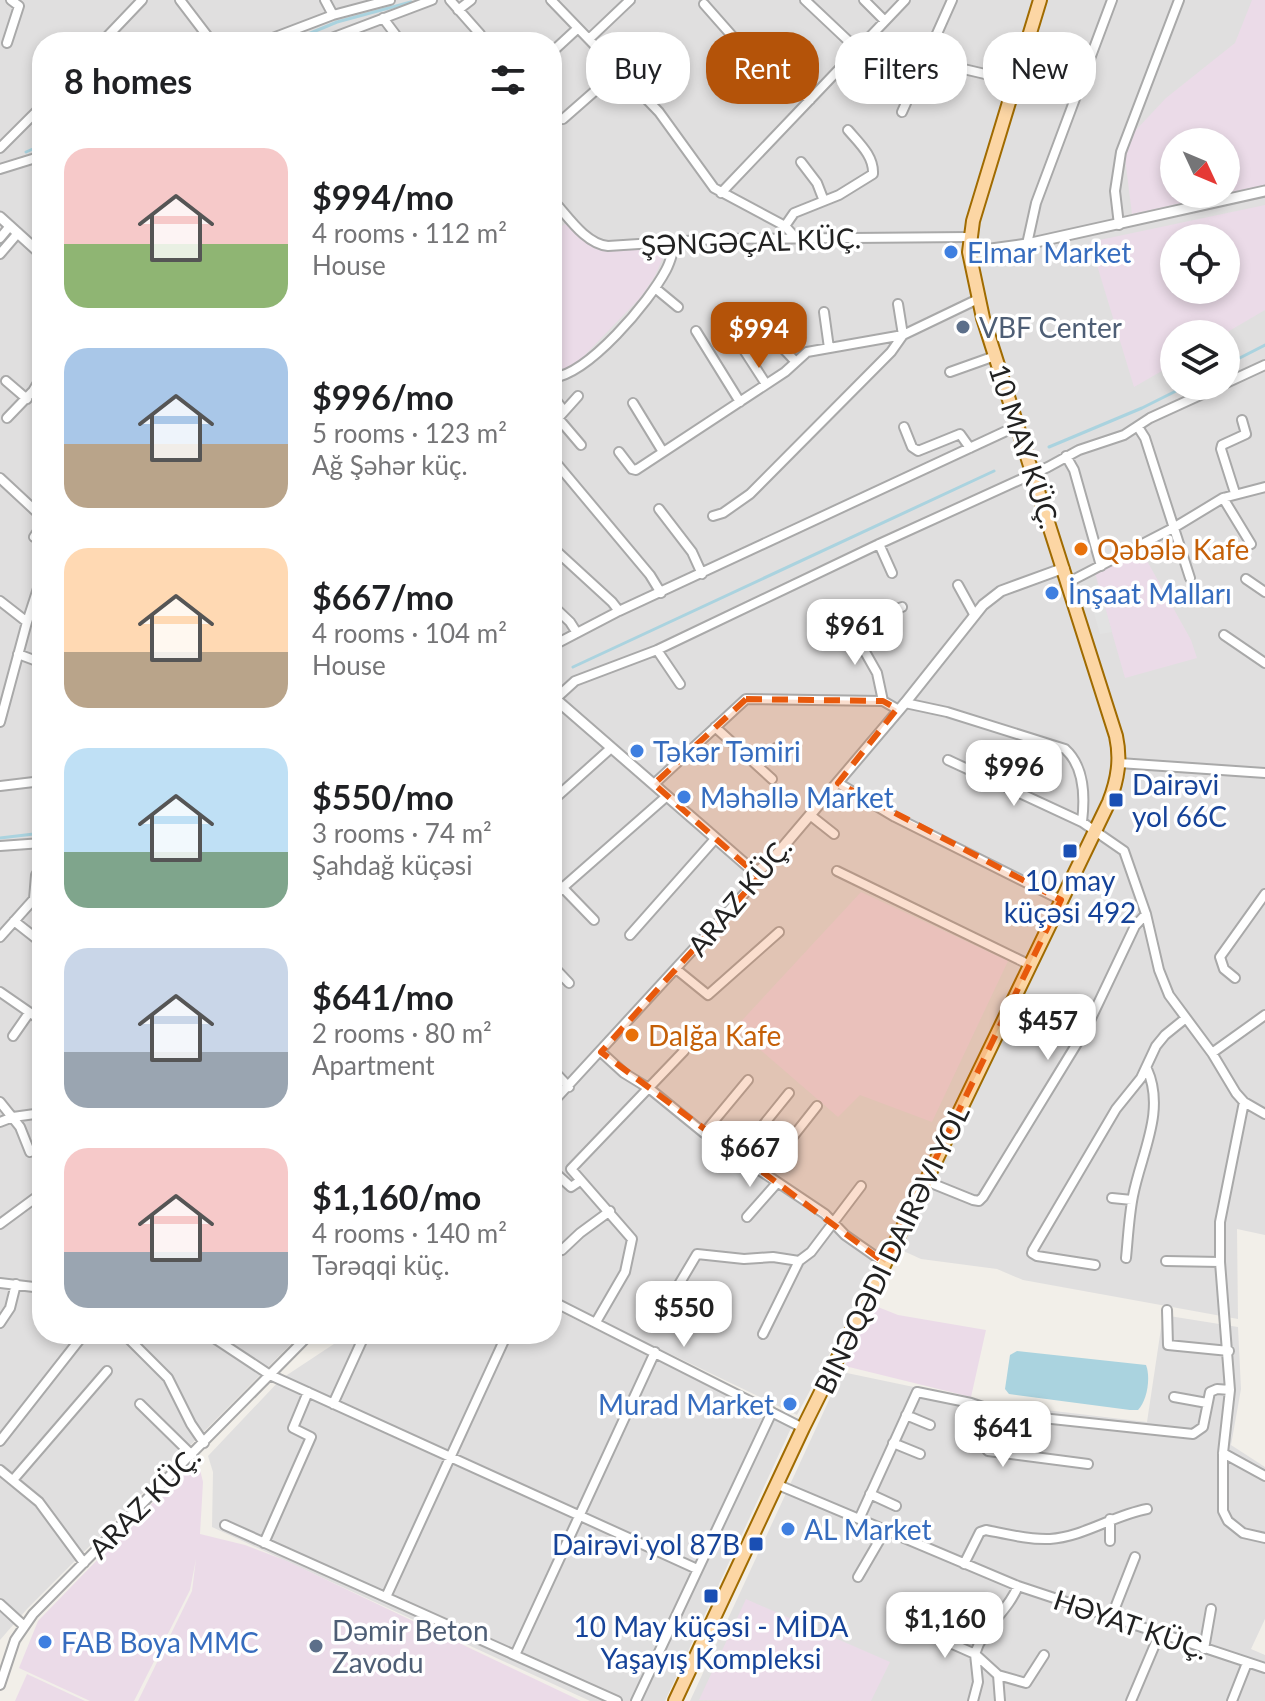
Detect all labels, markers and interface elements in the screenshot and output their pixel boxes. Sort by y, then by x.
chip: Buy [586,32,690,104]
chip: Rent [706,32,819,104]
chip: Filters [835,32,967,104]
chip: New [983,32,1096,104]
icon: filters [486,58,530,102]
text: 8 homes [64,60,192,101]
north arrow [1160,128,1240,208]
map controls [1160,128,1240,400]
text: $994/mo [312,176,454,217]
icon: home [128,180,224,276]
text: 4 rooms · 112 m² [312,217,507,249]
street label: ŞƏNGƏÇAL KÜÇ. [640,220,862,262]
button: locate [1160,224,1240,304]
place label: Elmar Market [967,235,1131,269]
marker: Elmar Market [942,243,960,261]
text: House [312,249,386,281]
pin: $994 [712,302,806,370]
place label: VBF Center [979,310,1122,344]
text: $994 [729,312,789,344]
marker: VBF Center [954,318,972,336]
button: layers [1160,320,1240,400]
street label: 10 MAY KÜÇ. [982,360,1068,532]
text: $996/mo [312,376,454,417]
icon: home [128,380,224,476]
text: 5 rooms · 123 m² [312,417,507,449]
text: Ağ Şəhər küç. [312,449,468,481]
place label: Qəbələ Kafe [1097,532,1249,566]
marker: Qəbələ Kafe [1072,540,1090,558]
text: $667/mo [312,576,454,617]
place label: İnşaat Malları [1068,576,1232,610]
icon: home [128,580,224,676]
marker: İnşaat Malları [1043,584,1061,602]
pin: $961 [808,599,902,667]
text: $961 [825,609,885,641]
text: 4 rooms · 104 m² [312,617,507,649]
text: House [312,649,386,681]
place label: Təkər Təmiri [653,734,801,768]
pin: $996 [967,740,1061,808]
marker: Təkər Təmiri [628,742,646,760]
text: $996 [984,750,1044,782]
place label: Dairəvi yol 66C [1132,767,1227,833]
text: $550/mo [312,776,454,817]
icon: home [128,780,224,876]
place label: Məhəllə Market [700,780,894,814]
marker: Məhəllə Market [675,788,693,806]
marker: Dairəvi yol 66C [1107,791,1125,809]
text: 3 rooms · 74 m² [312,817,492,849]
street label: ARAZ KÜÇ. [680,830,798,962]
marker: 10 may küçəsi 492 [1061,842,1079,860]
text: Şahdağ küçəsi [312,849,472,881]
place label: 10 may küçəsi 492 [1004,863,1136,929]
text: $641/mo [312,976,454,1017]
icon: home [128,980,224,1076]
pin: $457 [1001,994,1095,1062]
text: $457 [1018,1004,1078,1036]
text: 2 rooms · 80 m² [312,1017,492,1049]
place label: Dalğa Kafe [648,1018,781,1052]
marker: Dalğa Kafe [623,1026,641,1044]
text: Apartment [312,1049,435,1081]
street label: BINƏQƏDI DAIRƏVI YOL [806,1099,976,1399]
pin: $667 [703,1121,797,1189]
text: $667 [720,1131,780,1163]
text: $1,160/mo [312,1176,481,1217]
icon: home [128,1180,224,1276]
text: 4 rooms · 140 m² [312,1217,507,1249]
text: Tərəqqi küç. [312,1249,450,1281]
pin: $550 [637,1281,731,1349]
text: $550 [654,1291,714,1323]
place label: Murad Market [598,1387,774,1421]
marker: Murad Market [781,1395,799,1413]
pin: $641 [956,1401,1050,1469]
text: $641 [973,1411,1033,1443]
street label: ARAZ KÜÇ. [81,1439,207,1565]
place label: AL Market [804,1512,932,1546]
marker: AL Market [779,1520,797,1538]
place label: Dairəvi yol 87B [552,1527,740,1561]
marker: Dairəvi yol 87B [747,1535,765,1553]
street label: HƏYAT KÜÇ. [1050,1582,1212,1666]
marker: 10 May küçəsi - MİDA Yaşayış Kompleksi [702,1587,720,1605]
pin: $1,160 [880,1592,1010,1660]
text: $1,160 [904,1602,986,1634]
place label: 10 May küçəsi - MİDA Yaşayış Kompleksi [574,1609,848,1675]
place label: Dəmir Beton Zavodu [332,1613,489,1679]
place label: FAB Boya MMC [61,1625,259,1659]
marker: FAB Boya MMC [36,1633,54,1651]
marker: Dəmir Beton Zavodu [307,1637,325,1655]

